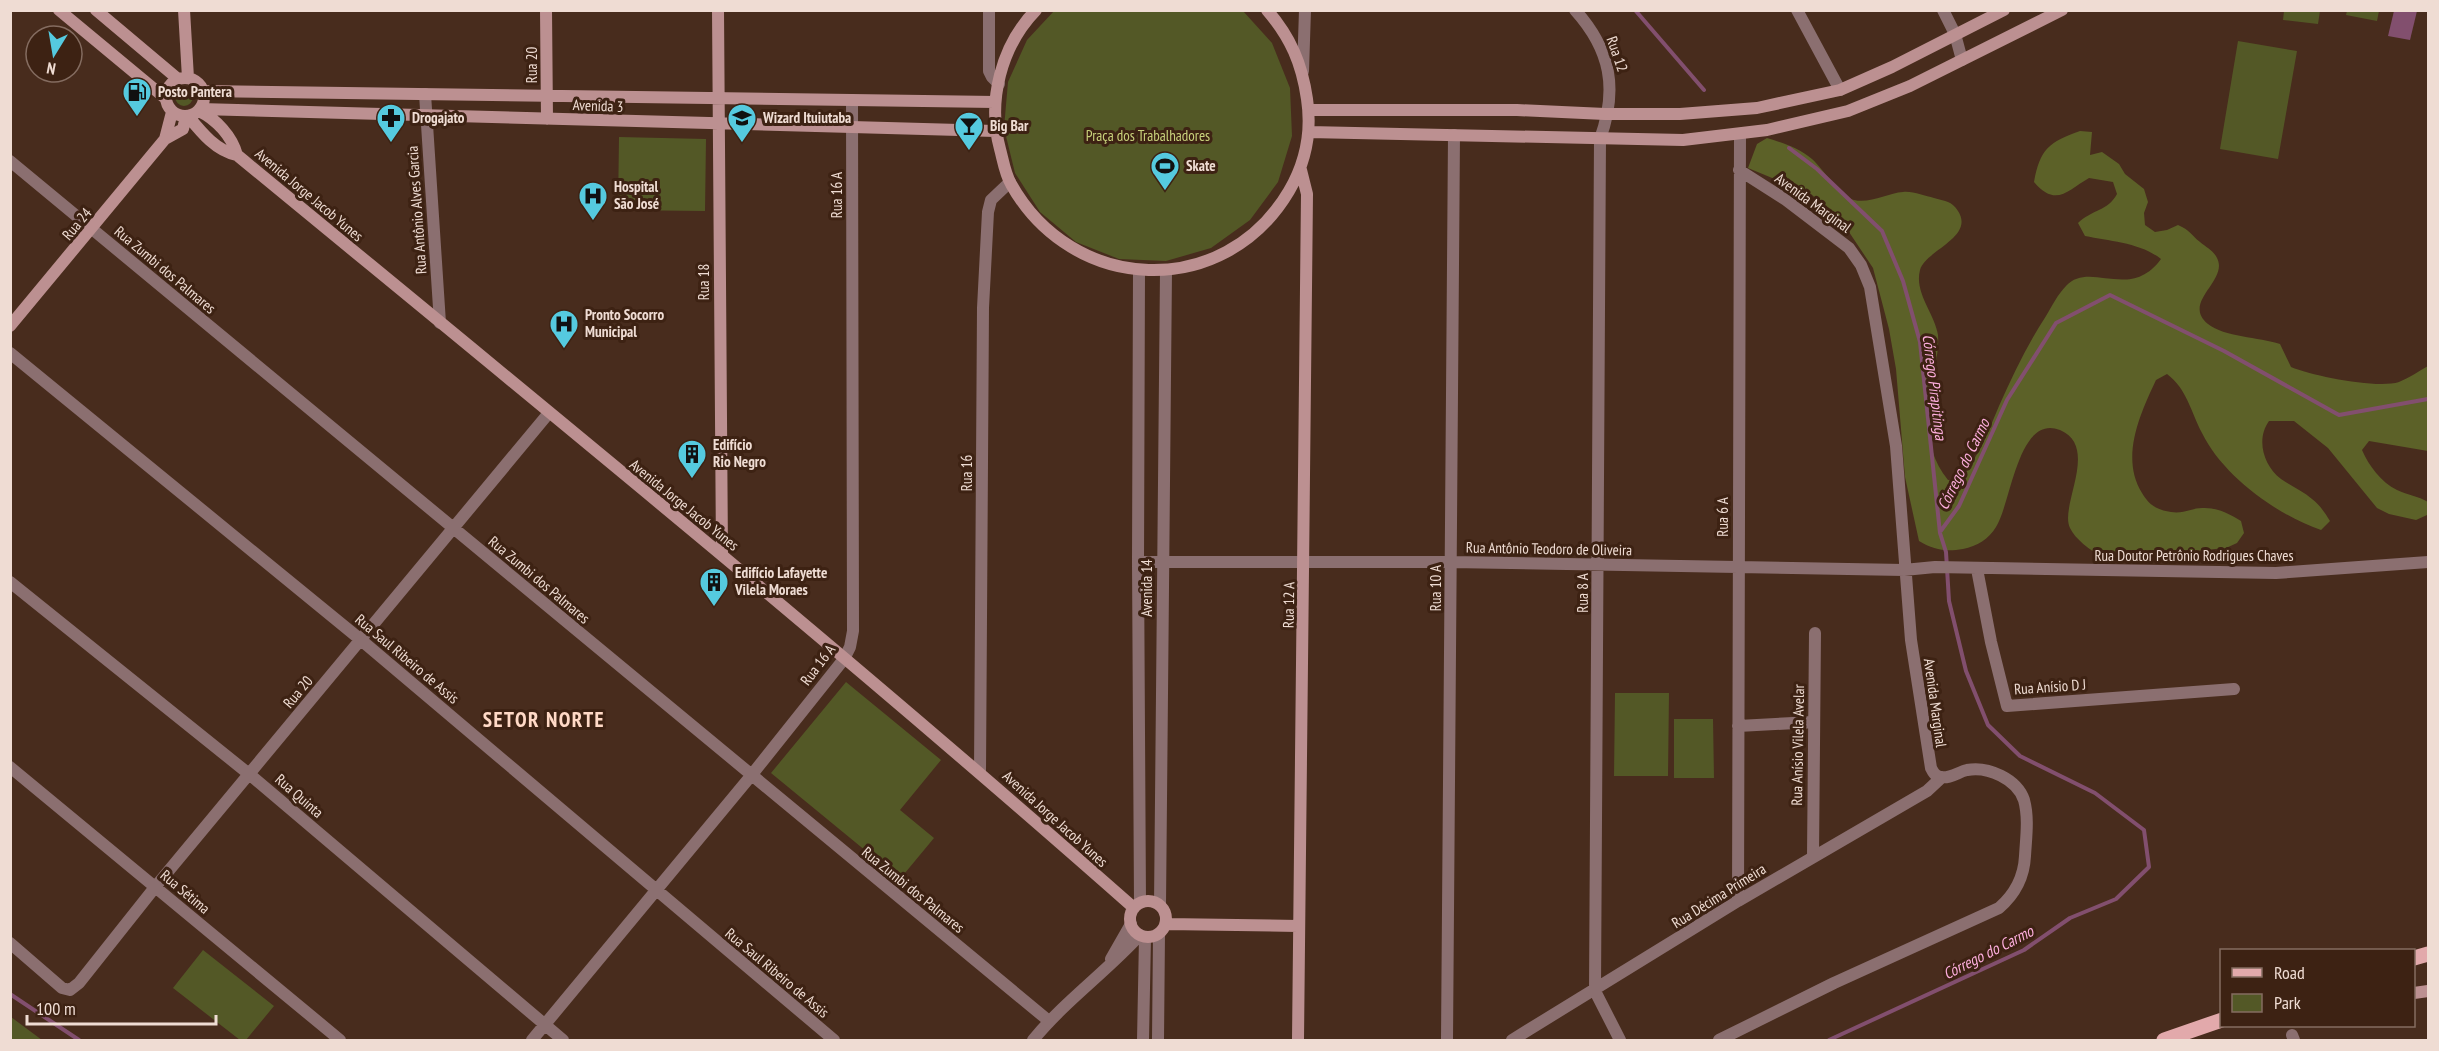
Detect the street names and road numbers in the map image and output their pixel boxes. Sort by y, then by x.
street label: Rua 12 [1603,34,1632,74]
street label: Rua 20 [522,47,541,83]
street label: Avenida 3 [572,95,624,116]
street label: Avenida Jorge Jacob Yunes [251,144,367,245]
street label: Rua Antônio Alves Garcia [403,145,430,275]
street label: Avenida Marginal [1771,169,1856,237]
street label: Rua 16 A [827,171,846,218]
street label: Rua 24 [58,203,96,244]
street label: Rua Zumbi dos Palmares [111,222,220,318]
street label: Rua 18 [694,264,713,300]
street label: Avenida Jorge Jacob Yunes [626,455,743,554]
street label: Rua 16 [957,455,976,491]
street label: Rua 6 A [1713,496,1732,537]
street label: Rua Zumbi dos Palmares [485,532,594,628]
street label: Rua Antônio Teodoro de Oliveira [1466,538,1632,559]
street label: Rua Doutor Petrônio Rodrigues Chaves [2094,546,2294,565]
street label: Avenida 14 [1137,559,1156,617]
street label: Rua 10 A [1426,564,1445,611]
street label: Rua 8 A [1573,572,1592,613]
street label: Rua 12 A [1279,581,1298,628]
street label: Rua Saul Ribeiro de Assis [352,610,463,708]
street label: Rua 16 A [796,640,840,689]
street label: Avenida Marginal [1920,657,1951,749]
street label: Rua 20 [279,671,317,712]
street label: Rua Anísio D J [2013,675,2087,698]
street label: Rua Anísio Vilela Avelar [1787,683,1808,806]
street label: Avenida Jorge Jacob Yunes [999,766,1112,871]
street label: Rua Quinta [271,770,327,822]
street label: Rua Zumbi dos Palmares [858,842,968,937]
street label: Rua Décima Primeira [1668,859,1769,932]
street label: Rua Sétima [157,865,214,918]
street label: Rua Saul Ribeiro de Assis [722,924,833,1022]

